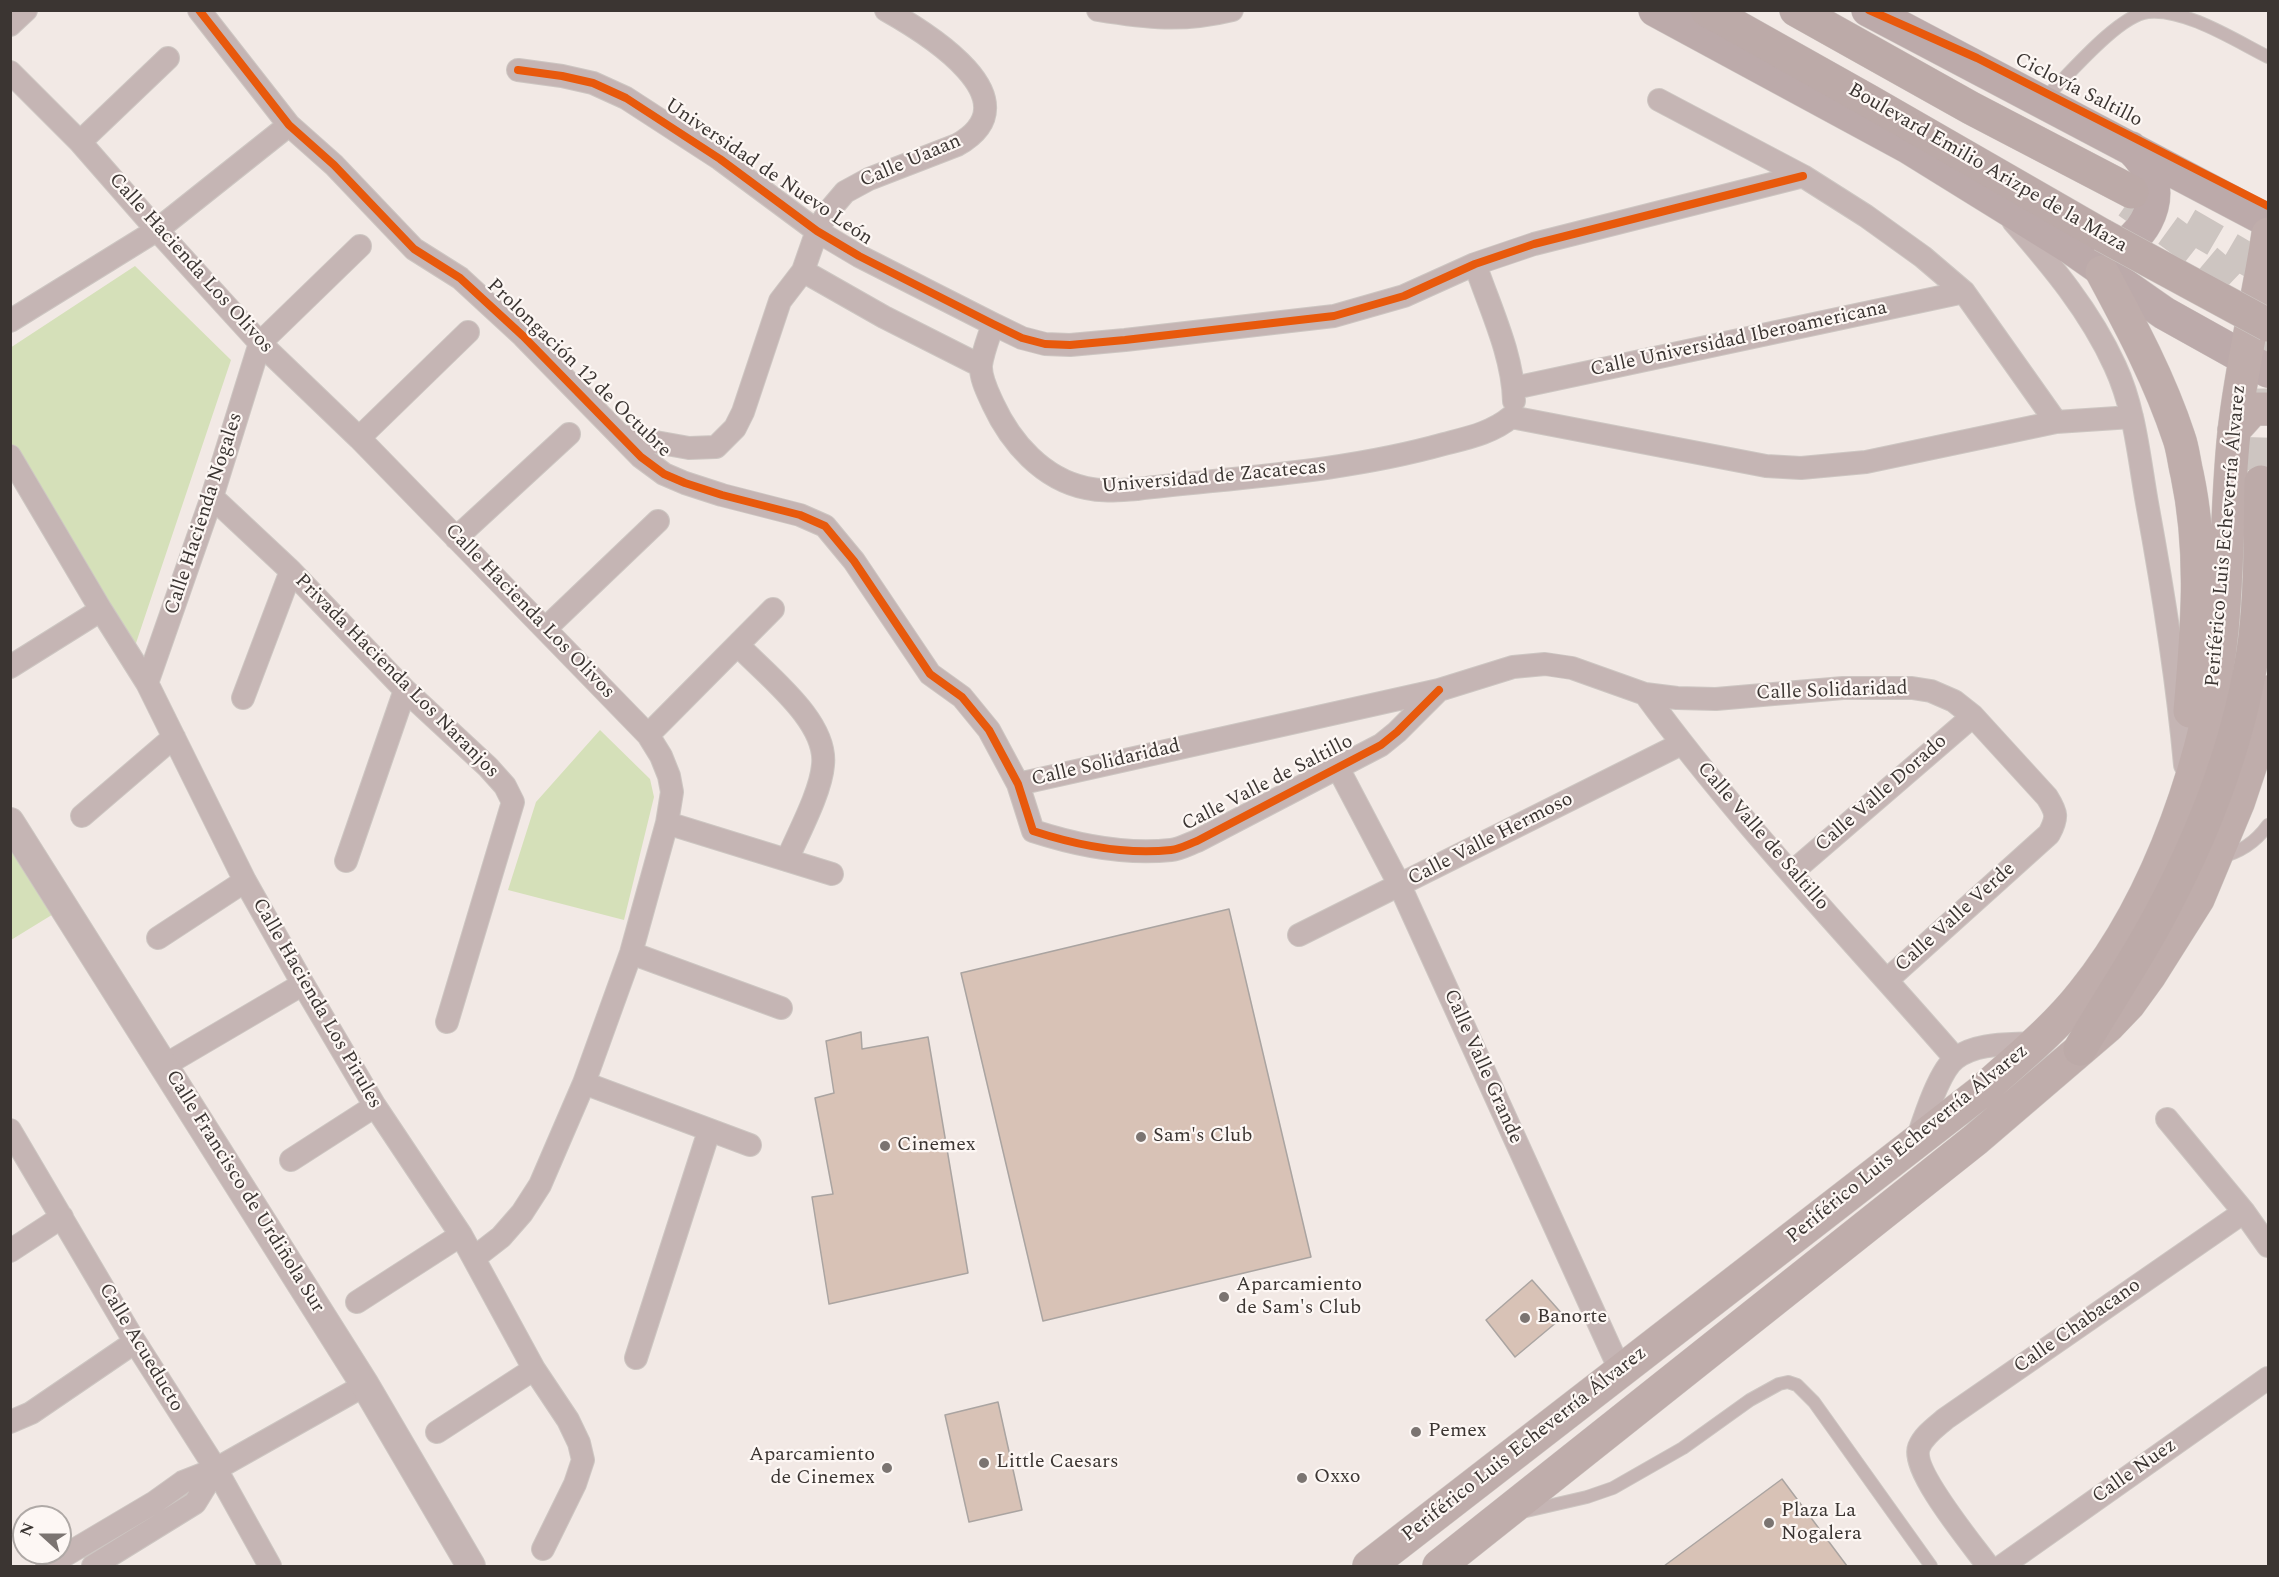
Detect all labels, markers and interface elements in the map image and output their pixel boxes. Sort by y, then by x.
street label: Ciclovía Saltillo [2010,48,2146,134]
street label: Boulevard Emilio Arizpe de la Maza [1843,79,2131,259]
street label: Universidad de Nuevo León [659,94,877,252]
street label: Calle Uaaan [857,130,965,194]
street label: Calle Hacienda Los Olivos [103,169,277,359]
street label: Prolongación 12 de Octubre [481,275,675,463]
street label: Calle Universidad Iberoamericana [1588,297,1890,383]
street label: Periférico Luis Echeverría Álvarez [2202,384,2252,688]
street label: Calle Hacienda Nogales [161,410,249,618]
street label: Universidad de Zacatecas [1101,456,1327,500]
street label: Calle Hacienda Los Olivos [439,519,619,705]
street label: Privada Hacienda Los Naranjos [289,570,503,784]
street label: Calle Solidaridad [1756,677,1908,707]
street label: Calle Valle de Saltillo [1178,730,1358,838]
street label: Calle Valle Dorado [1811,730,1953,858]
street label: Calle Solidaridad [1029,735,1183,793]
street label: Calle Valle de Saltillo [1691,758,1833,916]
street label: Calle Valle Hermoso [1405,788,1577,892]
street label: Calle Valle Verde [1891,858,2021,978]
street label: Calle Hacienda Los Pirules [246,894,386,1114]
street label: Calle Valle Grande [1437,986,1527,1148]
street label: Periférico Luis Echeverría Álvarez [1782,1040,2034,1250]
street label: Calle Francisco de Urdiñola Sur [159,1066,329,1318]
place label: Sam's Club [1153,1125,1252,1149]
marker: Sam's Club [1134,1130,1148,1144]
place label: Cinemex [897,1134,976,1158]
marker: Cinemex [878,1139,892,1153]
place label: Aparcamiento de Sam's Club [1236,1274,1362,1321]
street label: Calle Chabacano [2010,1274,2146,1380]
street label: Calle Acueducto [92,1279,188,1417]
marker: Aparcamiento de Sam's Club [1217,1290,1231,1304]
place label: Banorte [1537,1306,1607,1330]
marker: Banorte [1518,1311,1532,1325]
street label: Periférico Luis Echeverría Álvarez [1398,1342,1652,1548]
place label: Pemex [1428,1420,1487,1444]
marker: Pemex [1409,1425,1423,1439]
street label: Calle Nuez [2088,1434,2182,1510]
place label: Aparcamiento de Cinemex [749,1444,875,1491]
place label: Little Caesars [996,1451,1119,1475]
marker: Little Caesars [977,1456,991,1470]
marker: Aparcamiento de Cinemex [880,1461,894,1475]
place label: Oxxo [1314,1466,1361,1490]
marker: Oxxo [1295,1471,1309,1485]
place label: Plaza La Nogalera [1781,1500,1862,1547]
north arrow [12,1505,72,1565]
marker: Plaza La Nogalera [1762,1516,1776,1530]
text: N [14,1519,41,1540]

